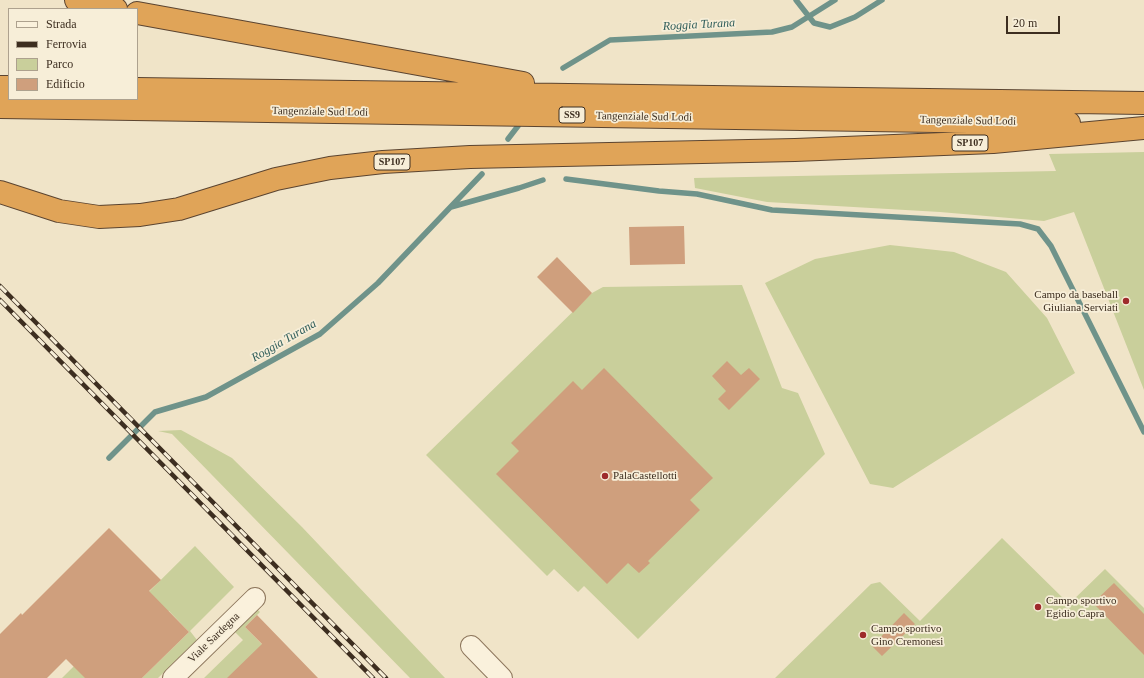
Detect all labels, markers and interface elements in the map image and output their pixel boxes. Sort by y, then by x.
legend [8,8,138,100]
scale bar [1008,8,1062,34]
water label: Roggia Turana [662,16,736,34]
text: 20 m [1013,16,1037,30]
text: Strada [46,17,77,31]
text: Ferrovia [46,37,87,51]
text: Parco [46,57,73,71]
text: Edificio [46,77,85,91]
street label: Tangenziale Sud Lodi [272,105,368,119]
road number: SS9 [559,107,585,123]
street label: Tangenziale Sud Lodi [596,110,692,124]
street label: Tangenziale Sud Lodi [920,114,1016,128]
road number: SP107 [952,135,988,151]
road number: SP107 [374,154,410,170]
place label: Campo da baseball Giuliana Serviati [1034,288,1118,314]
marker: Campo da baseball Giuliana Serviati [1121,296,1131,306]
water label: Roggia Turana [249,317,319,365]
place label: PalaCastellotti [613,469,677,483]
marker: PalaCastellotti [600,471,610,481]
place label: Campo sportivo Egidio Capra [1046,594,1117,620]
marker: Campo sportivo Egidio Capra [1033,602,1043,612]
street label: Viale Sardegna [185,610,243,666]
place label: Campo sportivo Gino Cremonesi [871,622,943,648]
marker: Campo sportivo Gino Cremonesi [858,630,868,640]

